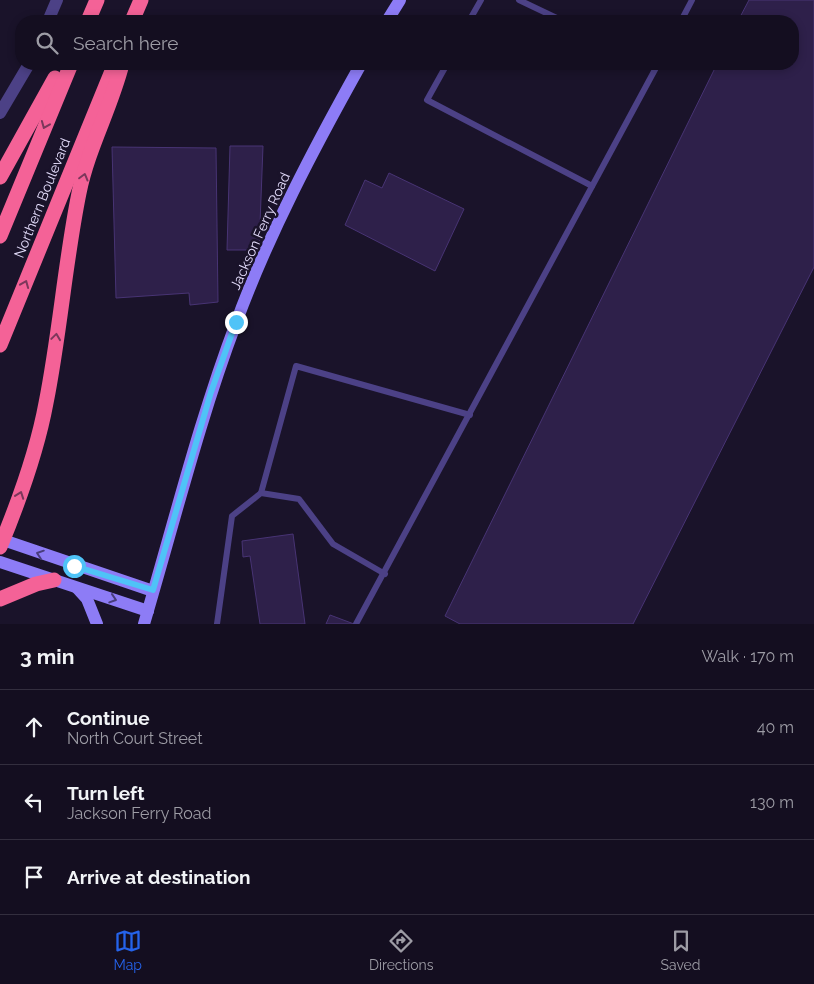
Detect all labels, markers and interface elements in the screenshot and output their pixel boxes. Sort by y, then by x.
search box [15,15,799,70]
icon: search [33,29,61,57]
text: Search here [73,32,179,54]
one-way arrow [41,120,52,129]
street label: Northern Boulevard [11,136,73,260]
street label: Jackson Ferry Road [227,170,293,292]
one-way arrow [78,173,88,181]
one-way arrow [19,280,29,289]
route end [225,311,248,334]
one-way arrow [50,332,61,340]
one-way arrow [14,491,24,500]
one-way arrow [37,550,45,560]
route start [63,555,86,578]
one-way arrow [108,594,116,604]
text: 3 min [20,644,74,669]
text: Walk · 170 m [702,647,794,666]
text: Continue [67,707,150,729]
icon: ahead [20,713,48,741]
text: 40 m [757,718,794,737]
text: North Court Street [67,729,203,748]
text: Turn left [67,782,144,804]
icon: left [20,788,48,816]
text: 130 m [750,793,794,812]
text: Jackson Ferry Road [67,804,211,823]
icon: arrive [20,863,48,891]
text: Arrive at destination [67,866,251,888]
tab: Map [113,927,142,973]
tab: Directions [369,927,434,973]
tab: Saved [660,927,701,973]

